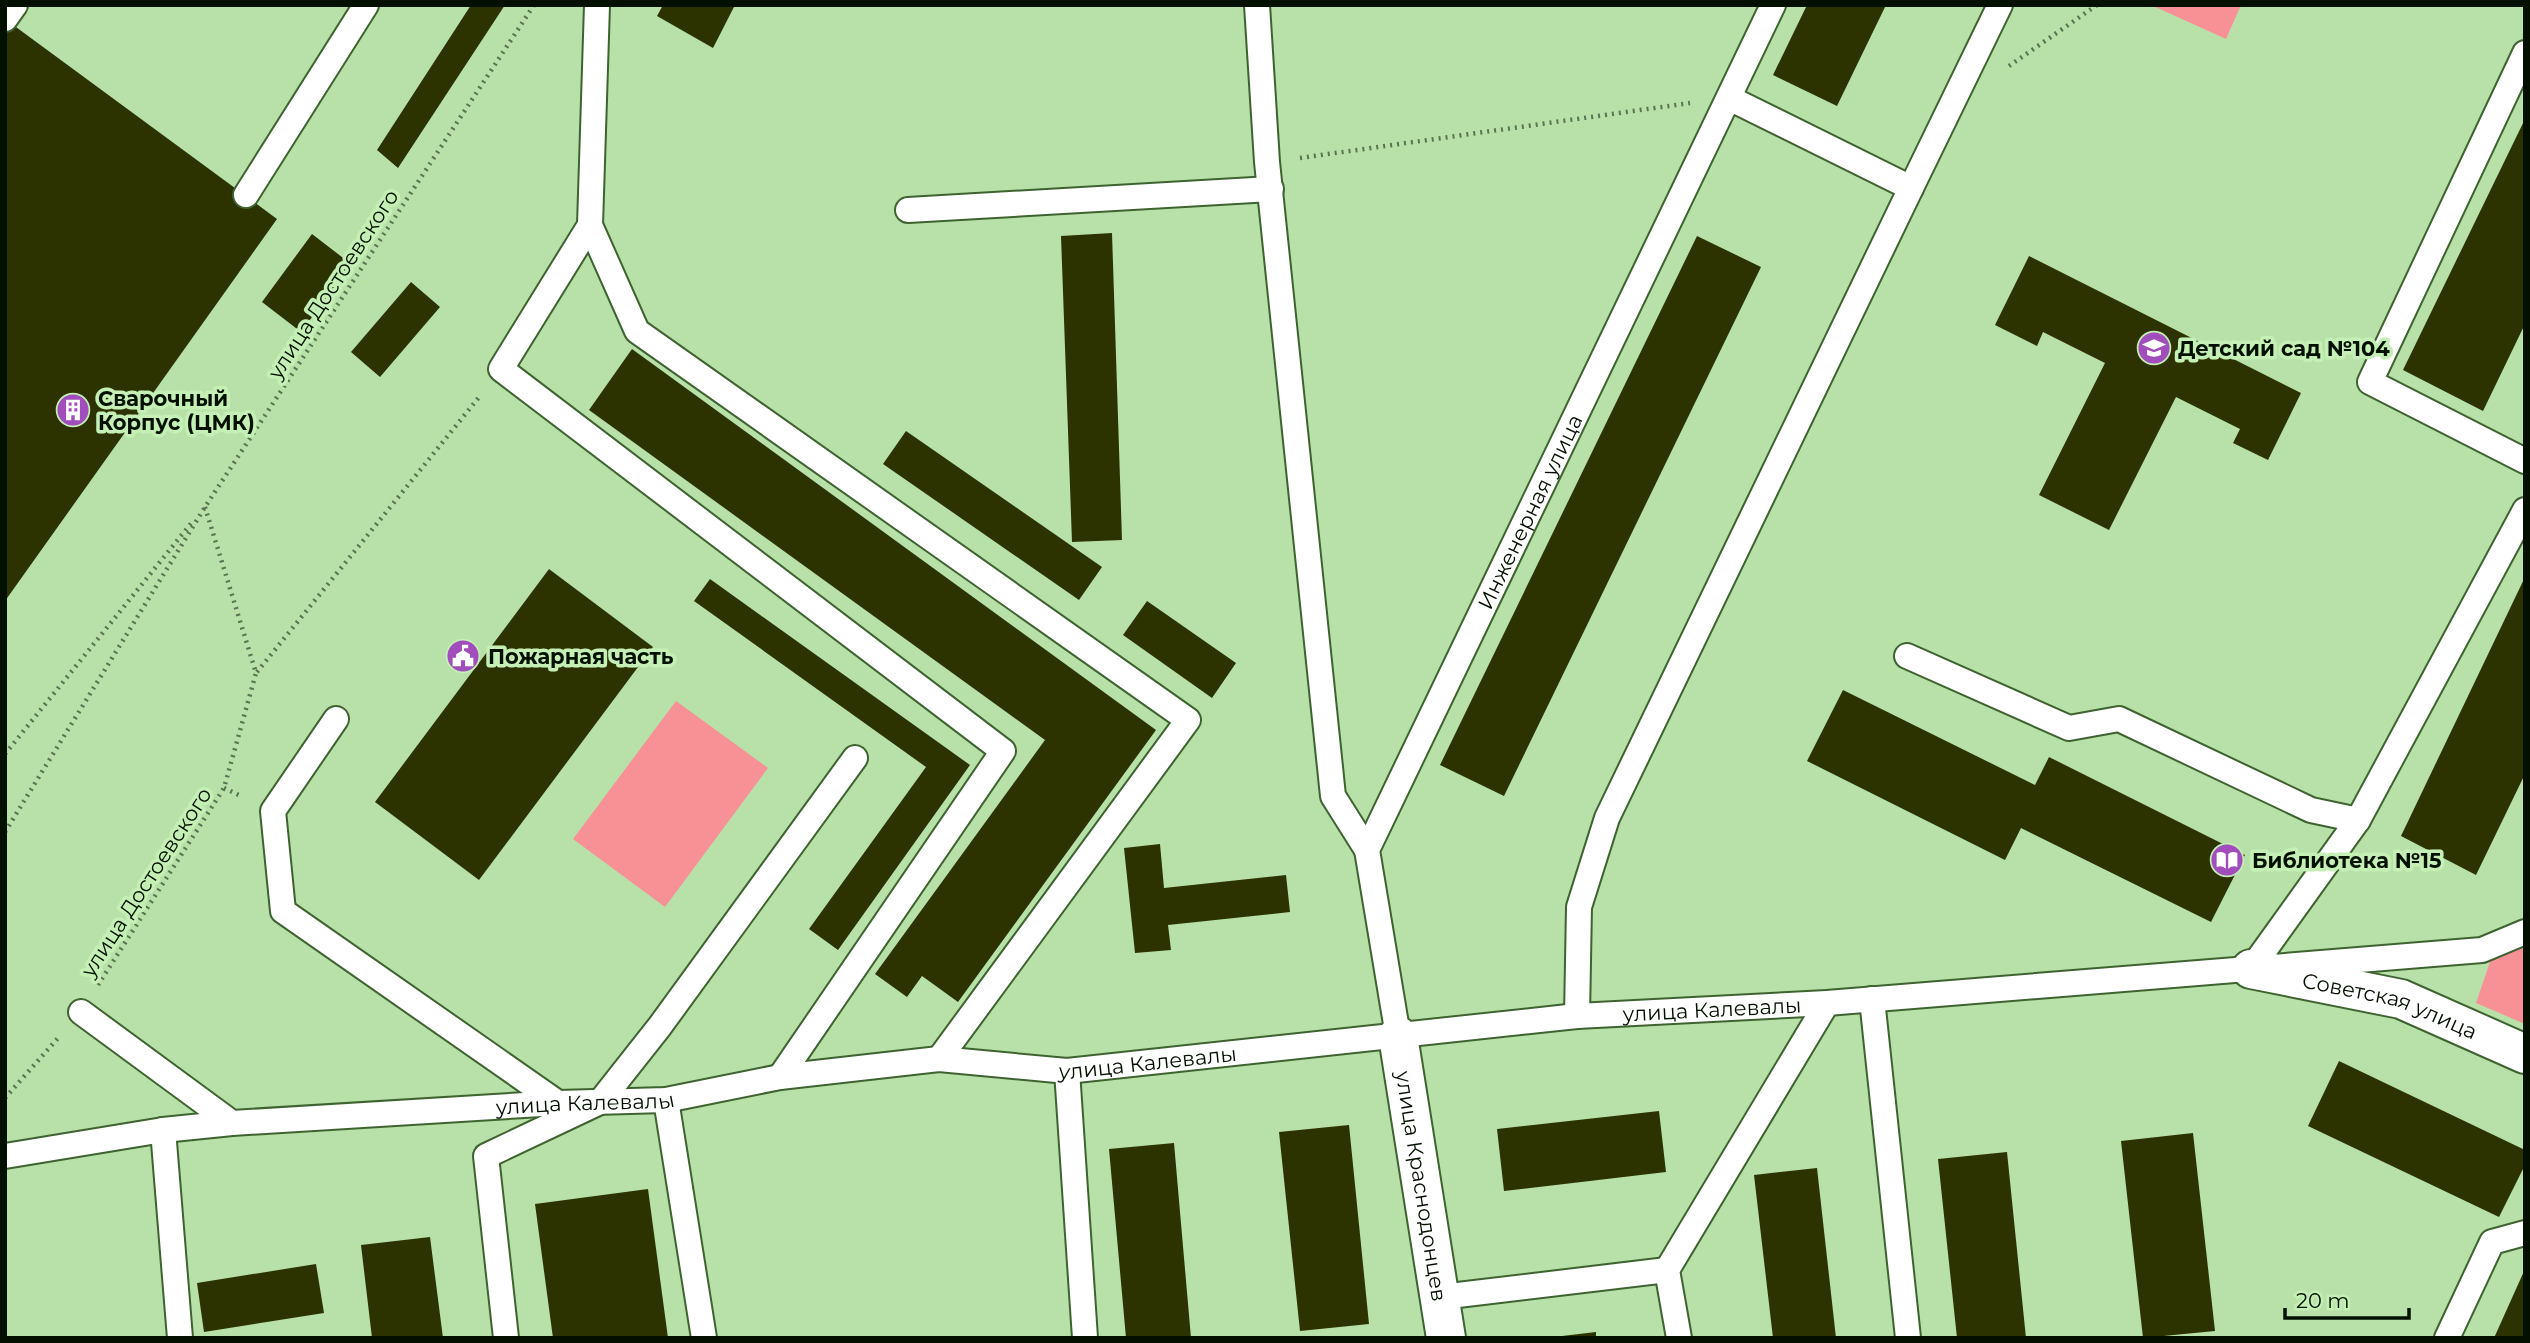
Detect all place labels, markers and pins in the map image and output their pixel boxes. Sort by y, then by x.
school or university icon: Детский сад №104 [2135,329,2173,367]
place label: Детский сад №104 [2178,336,2390,361]
place label: Сварочный Корпус (ЦМК) [98,386,255,435]
building icon: Сварочный Корпус (ЦМК) [54,391,92,429]
public building icon: Пожарная часть [444,637,482,675]
place label: Пожарная часть [488,644,674,669]
library icon: Библиотека №15 [2208,841,2246,879]
place label: Библиотека №15 [2252,848,2442,873]

